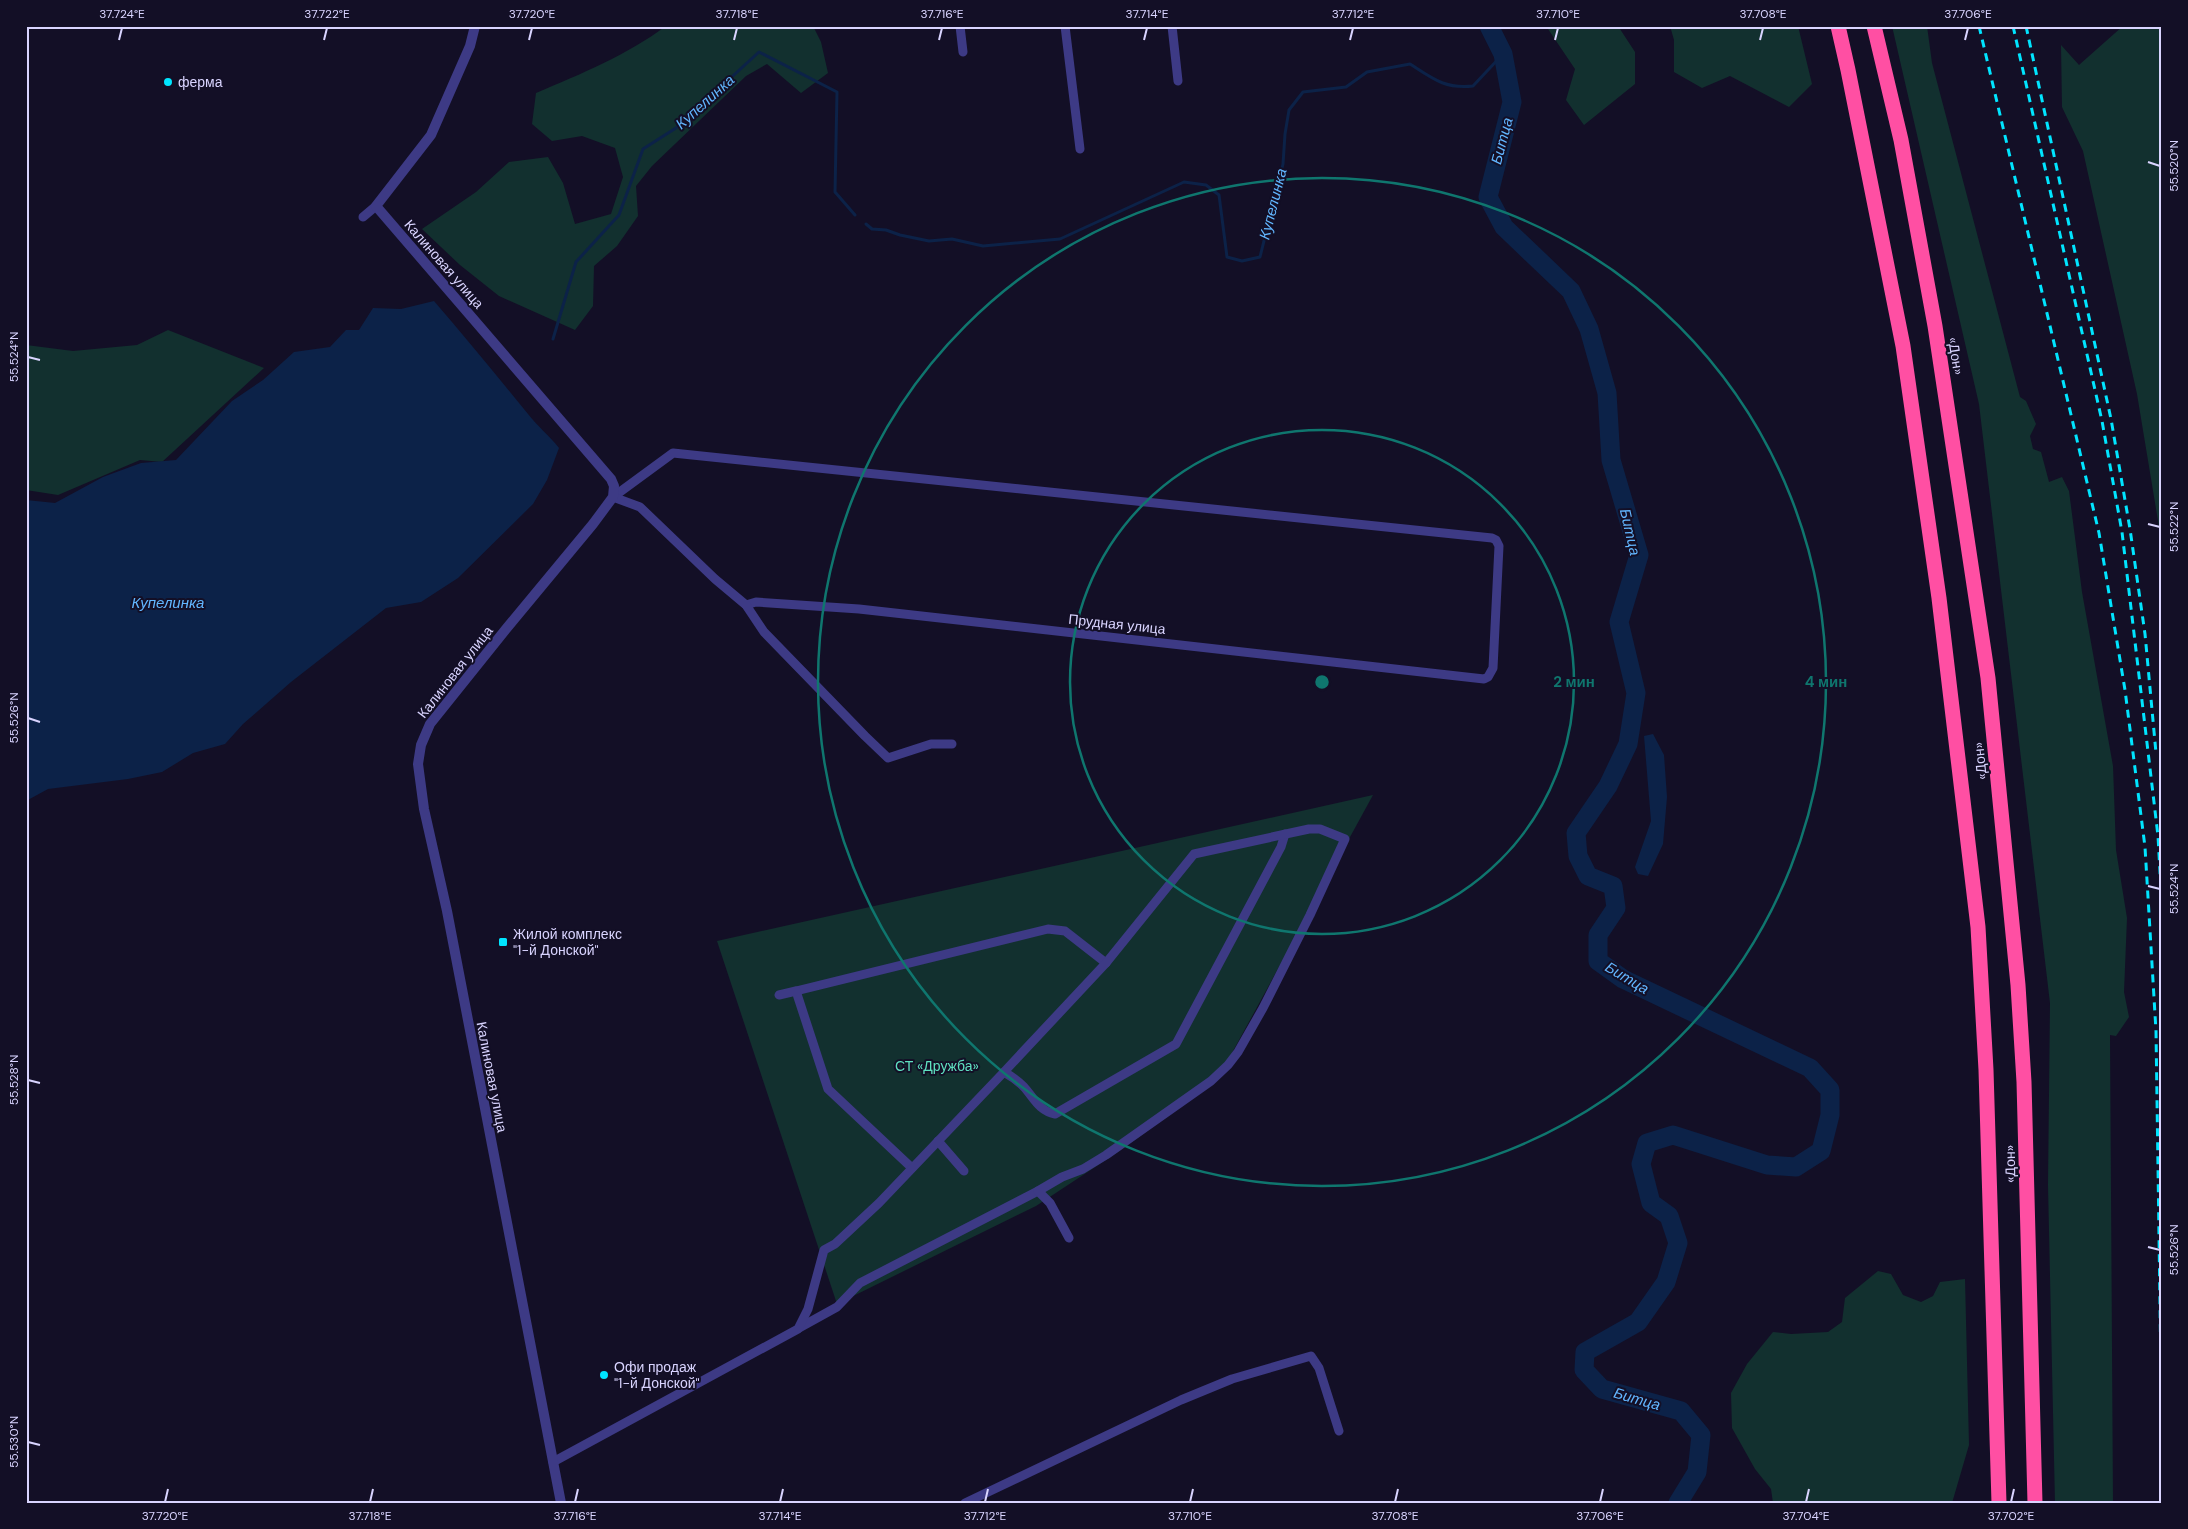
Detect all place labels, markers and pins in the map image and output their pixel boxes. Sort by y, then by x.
place label: ферма [178,73,223,91]
marker: ферма [162,76,174,88]
centre of rings [1313,673,1331,691]
place label: Жилой комплекс "1-й Донской" [513,925,622,959]
marker: Жилой комплекс "1-й Донской" [497,936,509,948]
place label: Офи продаж "1-й Донской" [614,1358,700,1392]
marker: Офи продаж "1-й Донской" [598,1369,610,1381]

